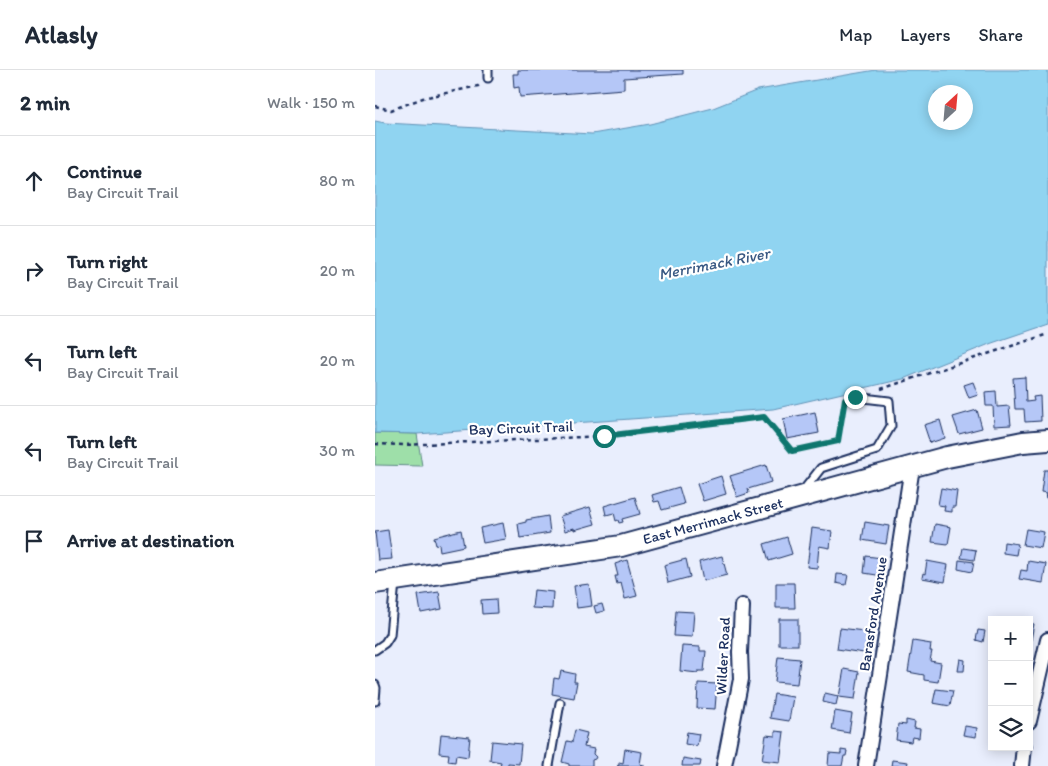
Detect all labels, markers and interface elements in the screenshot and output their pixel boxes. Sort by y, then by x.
text: Atlasly [25,20,98,49]
text: Map [839,24,872,46]
text: Layers [900,24,950,46]
text: Share [978,24,1023,46]
north arrow [928,85,973,130]
text: 2 min [20,90,70,115]
text: Walk · 150 m [267,93,355,112]
text: Continue [67,160,142,183]
icon: ahead [20,167,48,195]
text: 80 m [319,171,355,190]
text: Bay Circuit Trail [67,183,179,202]
water label: Merrimack River [657,243,773,284]
text: Turn right [67,250,148,273]
icon: right [20,257,48,285]
text: 20 m [320,261,355,280]
text: Bay Circuit Trail [67,273,179,292]
text: Turn left [67,340,137,363]
icon: left [20,347,48,375]
text: 20 m [320,351,355,370]
text: Bay Circuit Trail [67,363,179,382]
route end [844,386,867,409]
street label: Bay Circuit Trail [468,417,574,439]
route start [593,425,616,448]
text: Turn left [67,430,137,453]
icon: left [20,437,48,465]
text: 30 m [319,441,355,460]
text: Bay Circuit Trail [67,453,179,472]
street label: East Merrimack Street [641,494,785,548]
icon: arrive [20,527,48,555]
text: Arrive at destination [67,529,234,552]
street label: Barasford Avenue [855,555,891,673]
street label: Wilder Road [712,616,734,696]
map controls [988,616,1033,751]
button: + [988,616,1033,661]
button: − [988,661,1033,706]
button: layers [988,706,1033,751]

